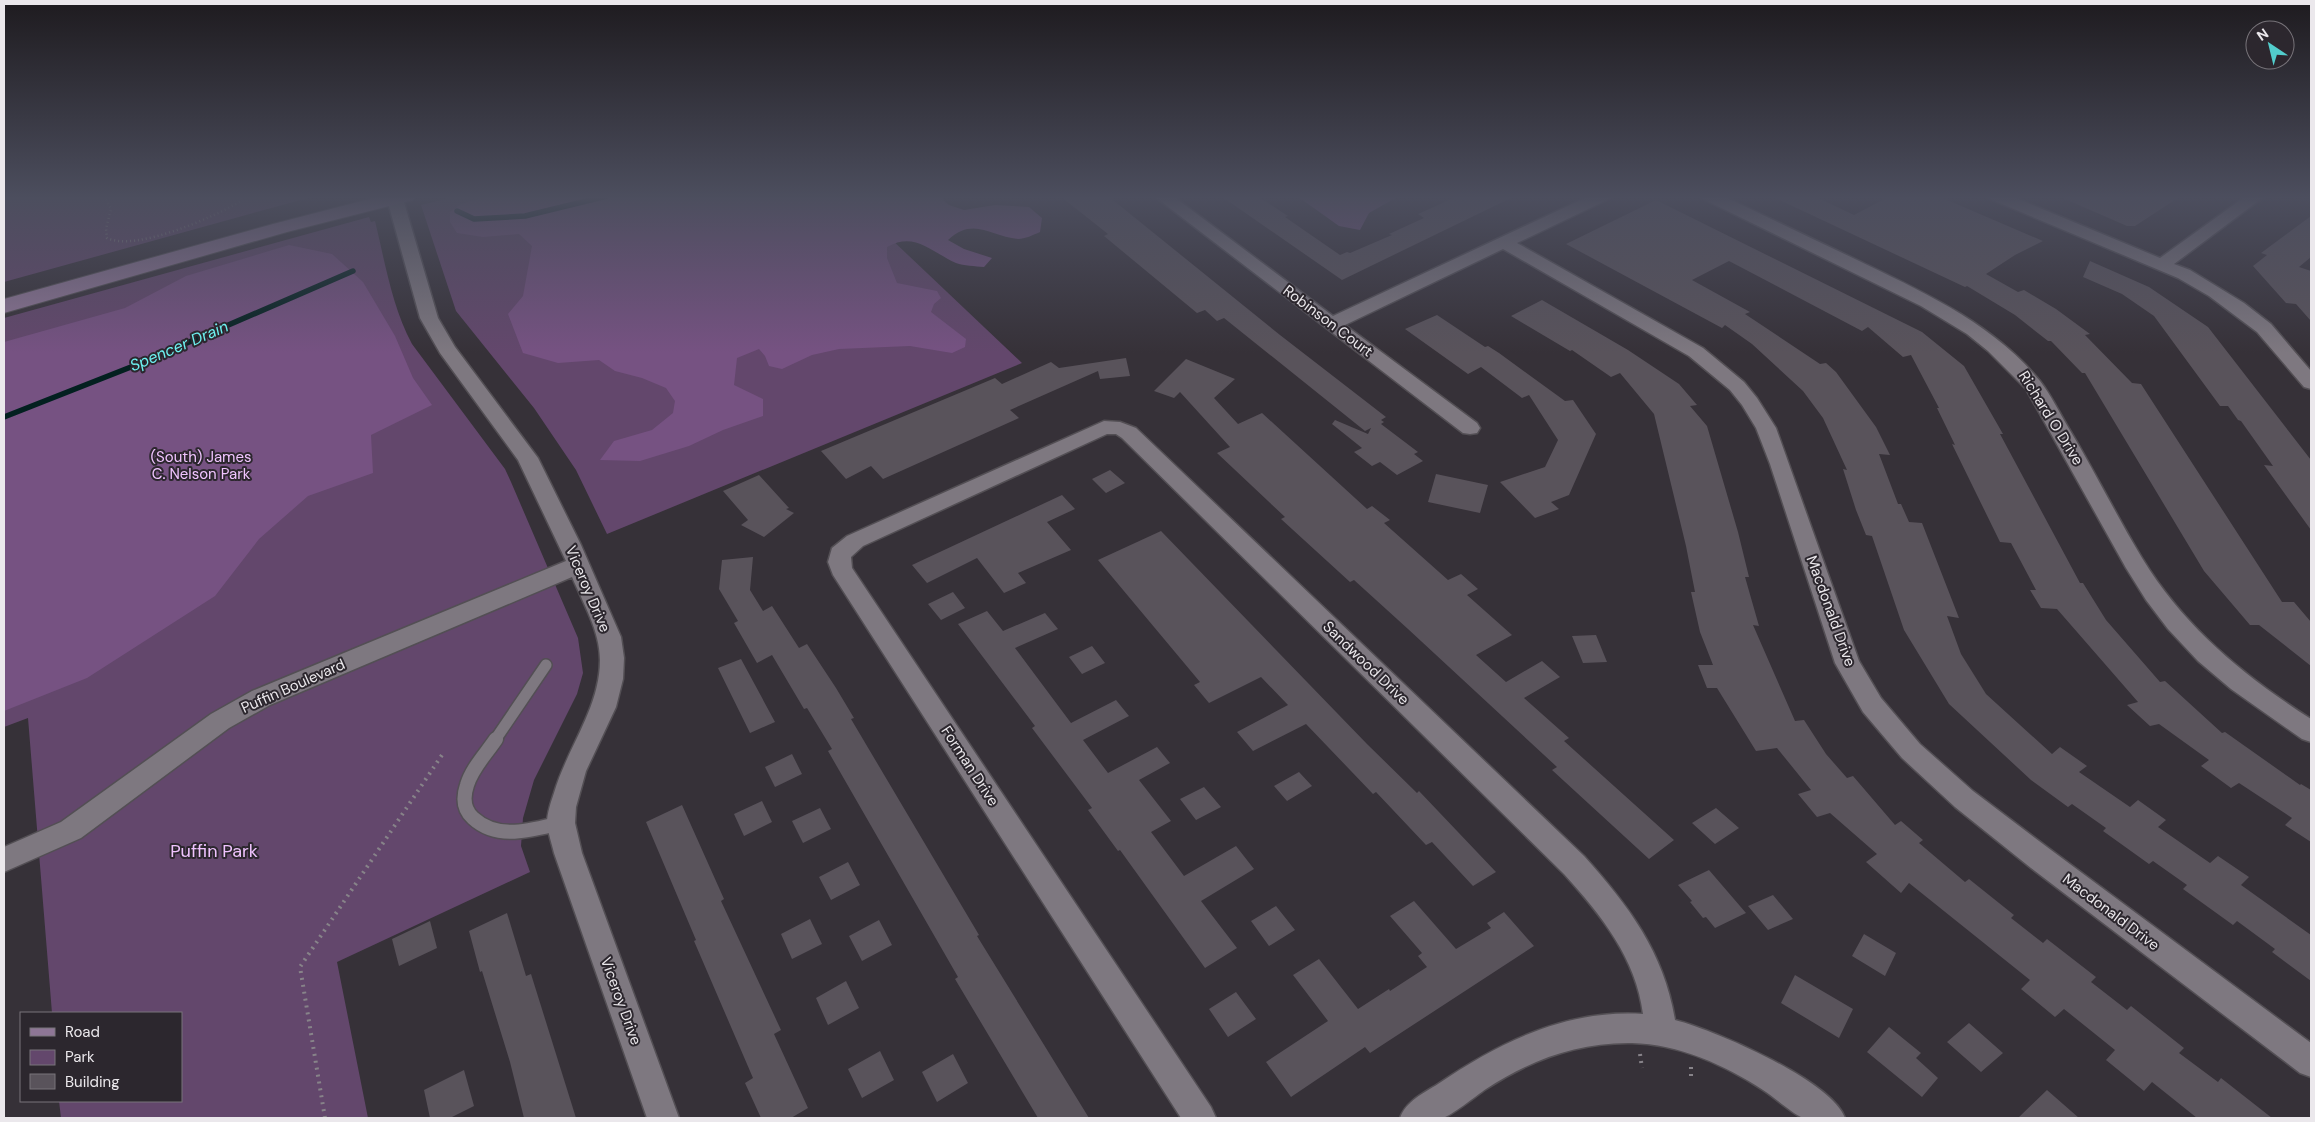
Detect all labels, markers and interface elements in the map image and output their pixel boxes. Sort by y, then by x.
north arrow [2245,20,2295,70]
text: N [2253,24,2272,45]
street label: Robinson Court [1279,281,1377,361]
water label: Spencer Drain [126,316,232,376]
street label: Richard O Drive [2014,367,2088,469]
park label: (South) James C. Nelson Park [151,447,251,484]
street label: Viceroy Drive [561,543,615,635]
street label: Macdonald Drive [1802,553,1860,669]
street label: Sandwood Drive [1319,617,1413,709]
street label: Puffin Boulevard [238,654,348,718]
street label: Forman Drive [937,722,1003,810]
park label: Puffin Park [170,839,258,863]
street label: Macdonald Drive [2058,869,2164,955]
street label: Viceroy Drive [596,954,646,1048]
legend [20,1012,182,1102]
text: Road [65,1022,100,1042]
text: Park [65,1047,95,1067]
text: Building [65,1072,120,1092]

